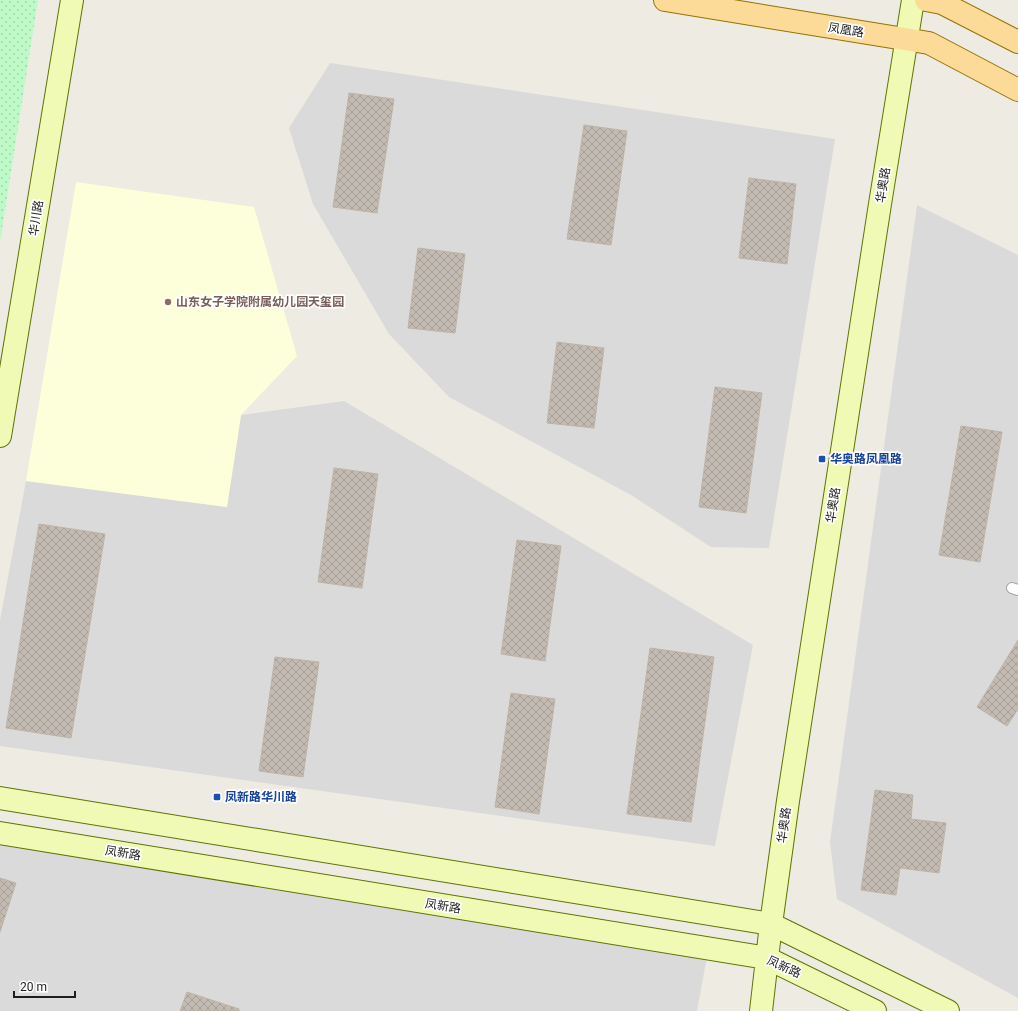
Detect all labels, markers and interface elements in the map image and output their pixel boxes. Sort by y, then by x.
street label: 凤凰路 [827,20,865,40]
street label: 华奥路 [873,166,893,204]
street label: 华川路 [26,199,46,237]
place label: 山东女子学院附属幼儿园天玺园 [176,295,344,309]
marker: 山东女子学院附属幼儿园天玺园 [163,297,173,307]
place label: 华奥路凤凰路 [830,452,902,466]
marker: 华奥路凤凰路 [817,454,827,464]
street label: 华奥路 [823,486,843,524]
place label: 凤新路华川路 [225,790,297,804]
marker: 凤新路华川路 [212,792,222,802]
street label: 华奥路 [775,806,793,844]
street label: 凤新路 [104,843,142,863]
street label: 凤新路 [424,896,462,916]
street label: 凤新路 [765,953,803,981]
scale bar [14,973,75,999]
text: 20 m [20,980,47,994]

